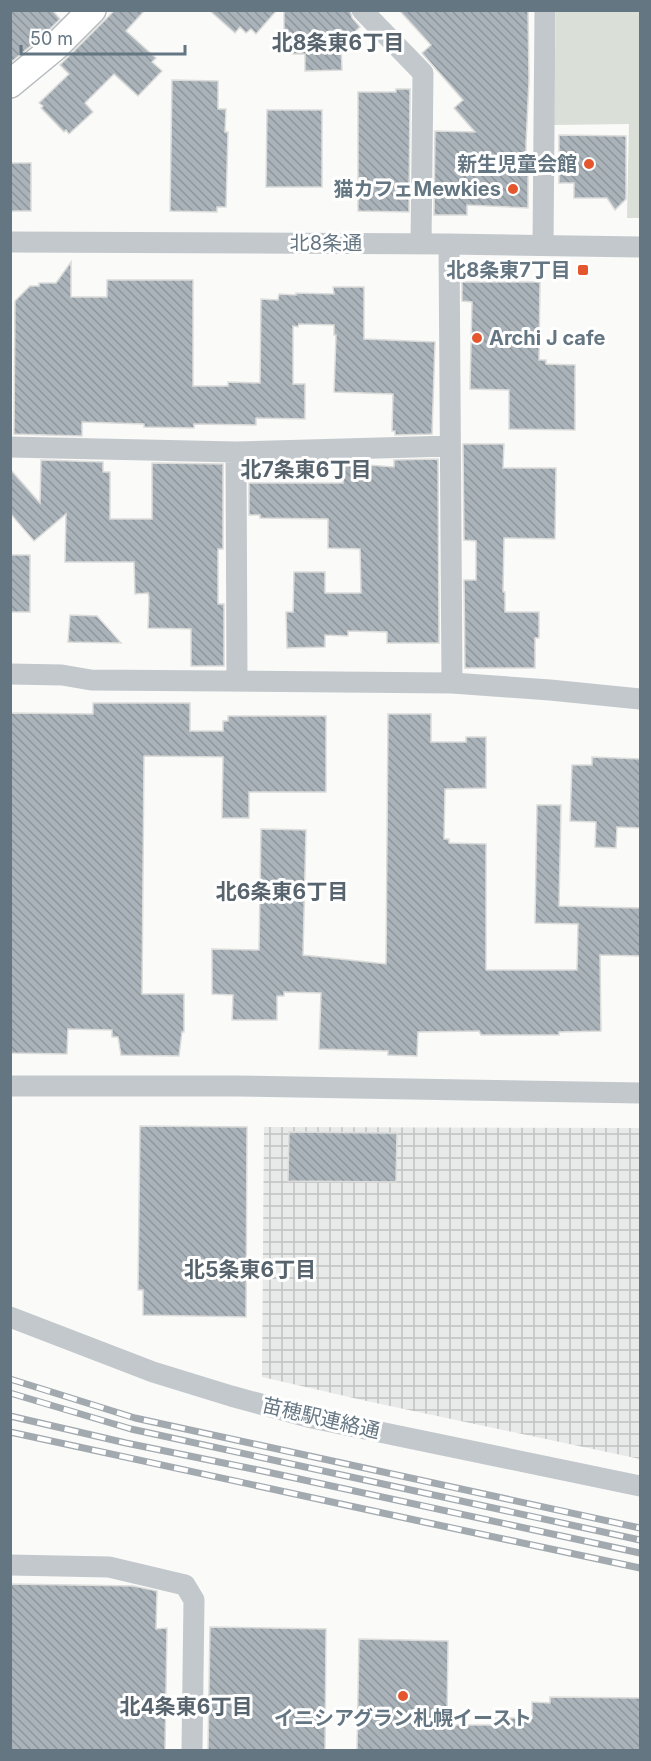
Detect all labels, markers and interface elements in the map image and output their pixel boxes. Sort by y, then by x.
scale bar [21,18,184,56]
text: 50 m [30,28,73,49]
district label: 北8条東6丁目 [272,30,404,55]
place label: 新生児童会館 [457,152,577,176]
marker: 新生児童会館 [582,157,596,171]
place label: 猫カフェMewkies [334,177,501,201]
marker: 猫カフェMewkies [506,182,520,196]
street label: 北8条通 [290,231,362,255]
place label: 北8条東7丁目 [446,258,571,282]
marker: 北8条東7丁目 [576,263,590,277]
place label: Archi J cafe [489,326,605,350]
marker: Archi J cafe [470,331,484,345]
district label: 北7条東6丁目 [241,457,371,482]
district label: 北6条東6丁目 [216,879,348,904]
district label: 北5条東6丁目 [184,1257,316,1282]
street label: 苗穂駅連絡通 [260,1393,382,1443]
marker: イニシアグラン札幌イースト [396,1689,410,1703]
district label: 北4条東6丁目 [120,1694,252,1719]
place label: イニシアグラン札幌イースト [274,1706,532,1730]

